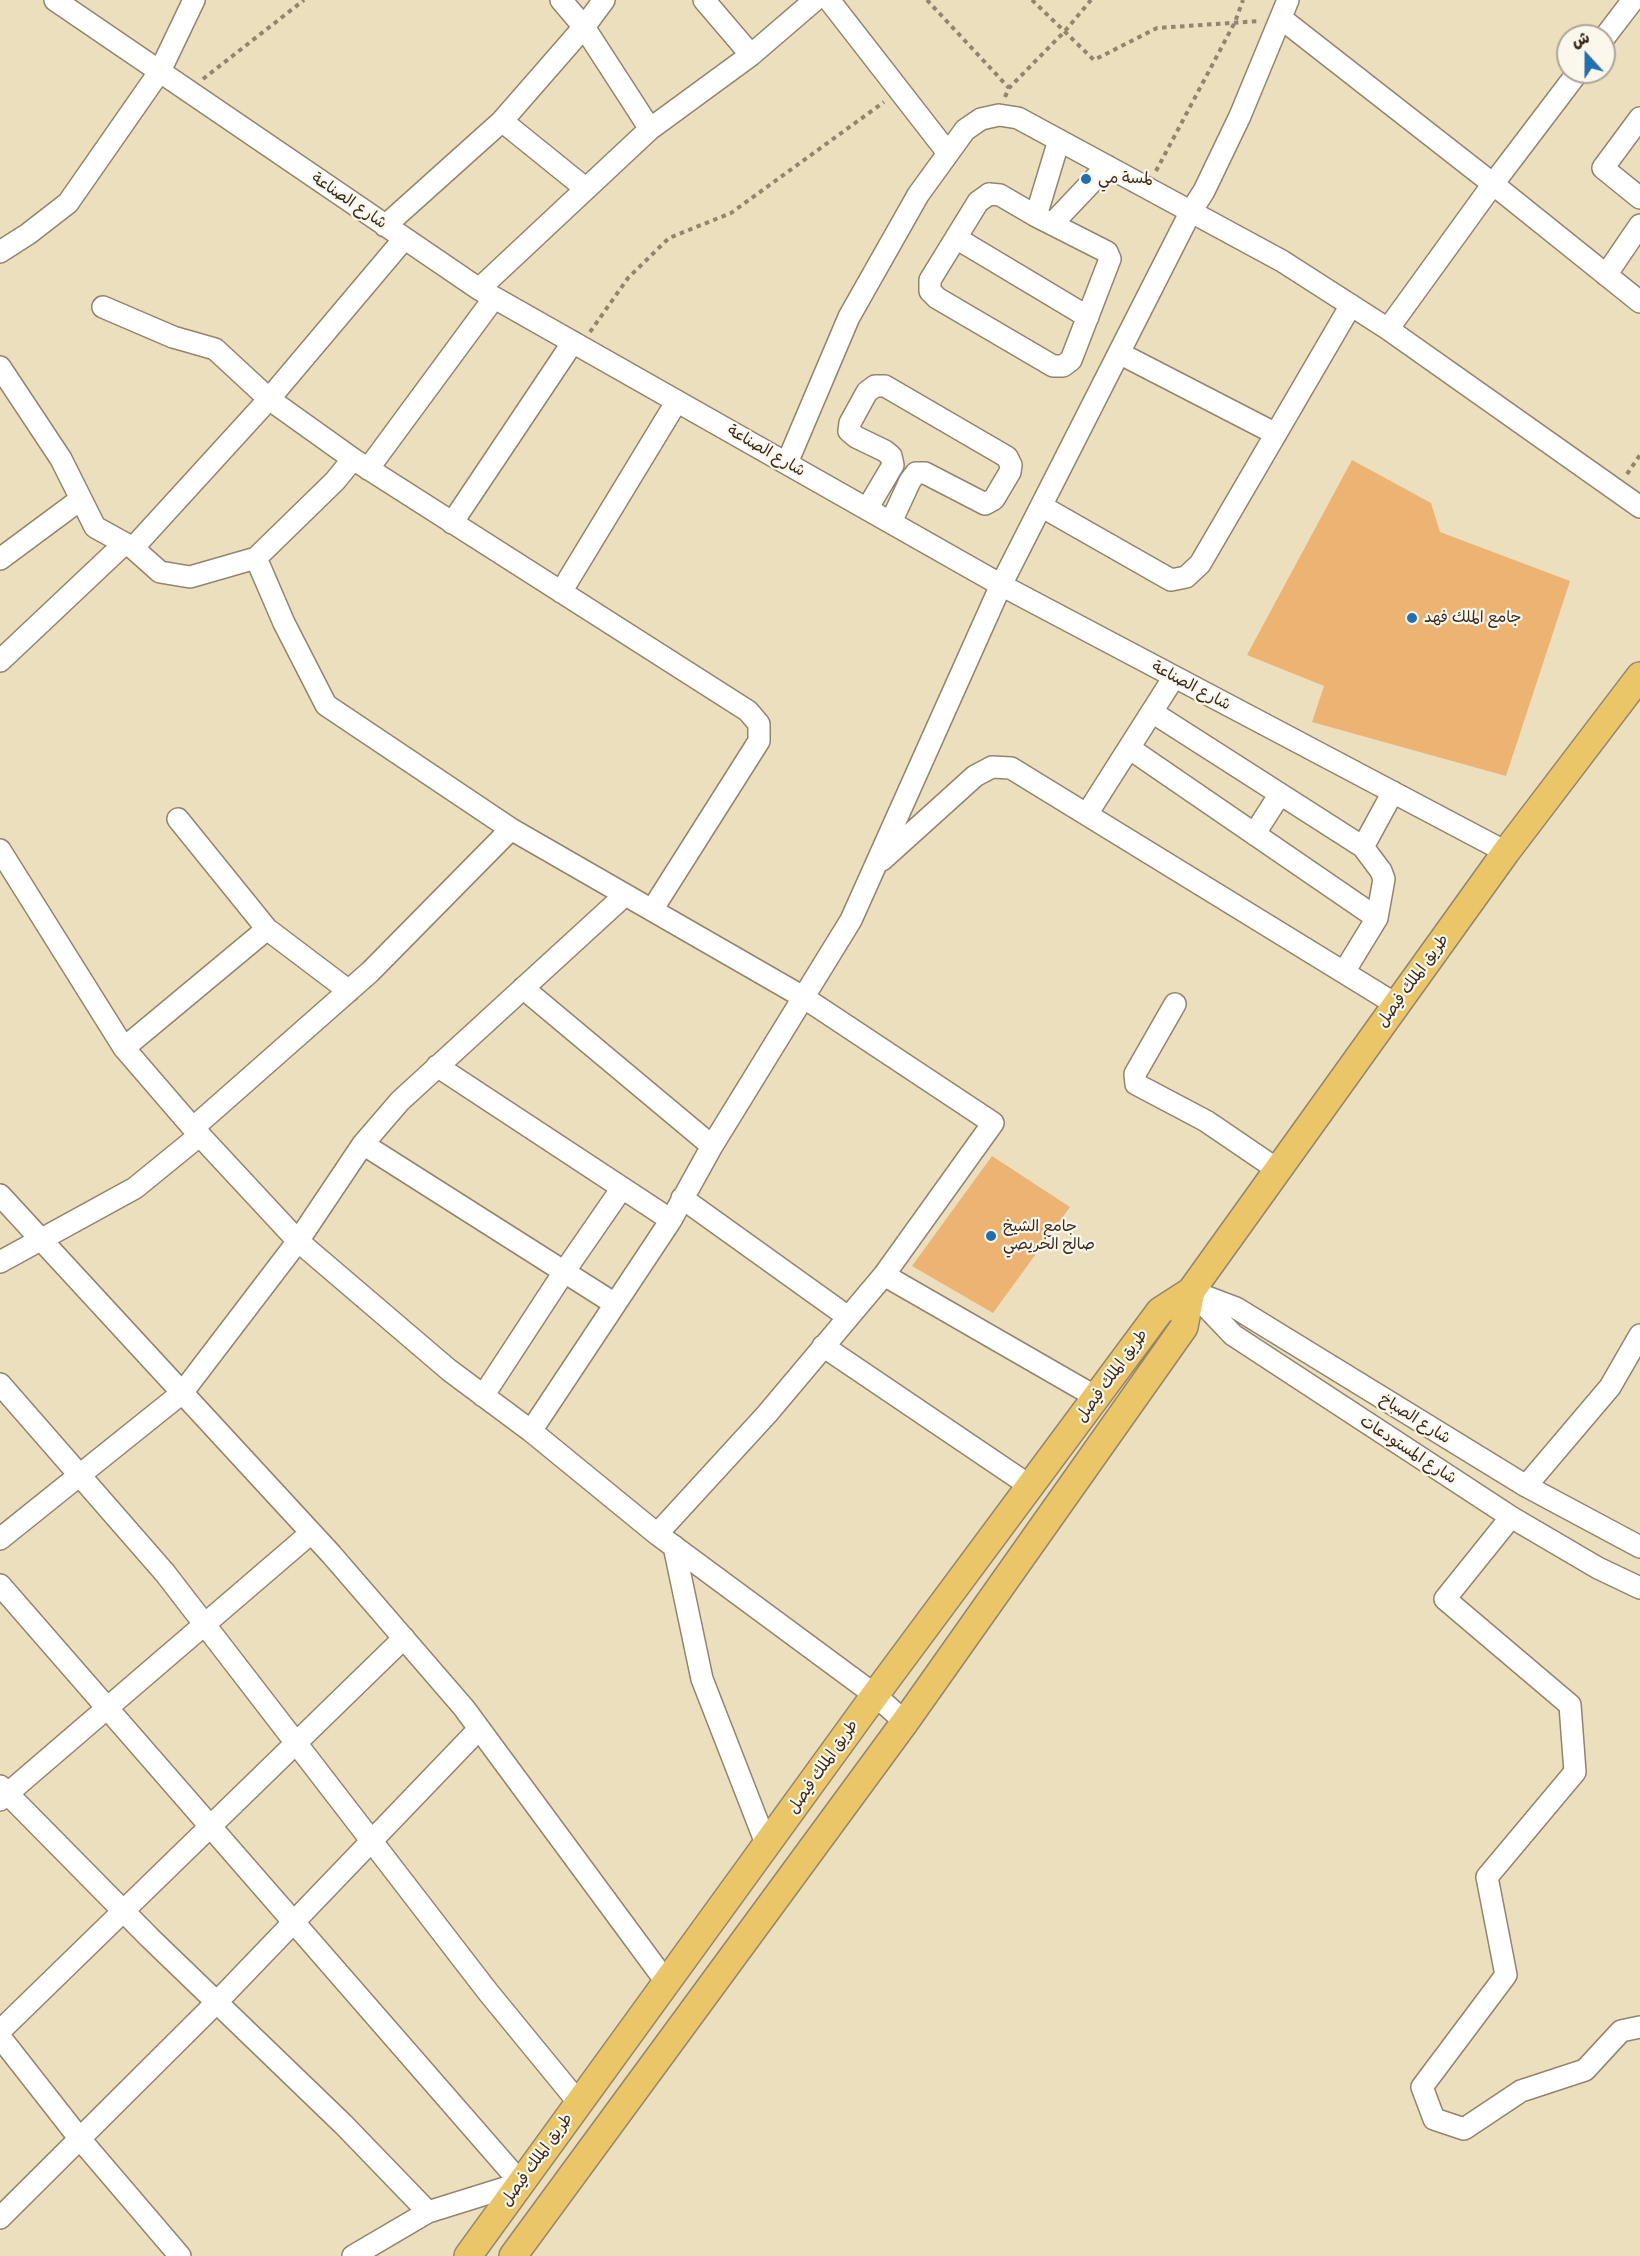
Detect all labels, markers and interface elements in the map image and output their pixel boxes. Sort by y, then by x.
north arrow [1556,24,1616,84]
text: ش [1568,26,1592,52]
street label: شارع الصناعة [308,169,390,233]
place label: لمسة مي [1098,169,1153,189]
marker: لمسة مي [1079,172,1093,186]
street label: شارع الصناعة [724,421,808,481]
place label: جامع الملك فهد [1424,608,1522,628]
marker: جامع الملك فهد [1405,611,1419,625]
street label: شارع الصناعة [1148,657,1234,715]
street label: طريق الملك فيصل [1373,931,1453,1031]
place label: جامع الشيخ صالح الخريصي [1003,1217,1095,1255]
marker: جامع الشيخ صالح الخريصي [984,1229,998,1243]
street label: طريق الملك فيصل [1072,1326,1152,1426]
street label: شارع الصباخ [1376,1390,1454,1448]
street label: شارع المستودعات [1356,1412,1460,1488]
street label: طريق الملك فيصل [784,1716,862,1818]
street label: طريق الملك فيصل [497,2110,577,2210]

